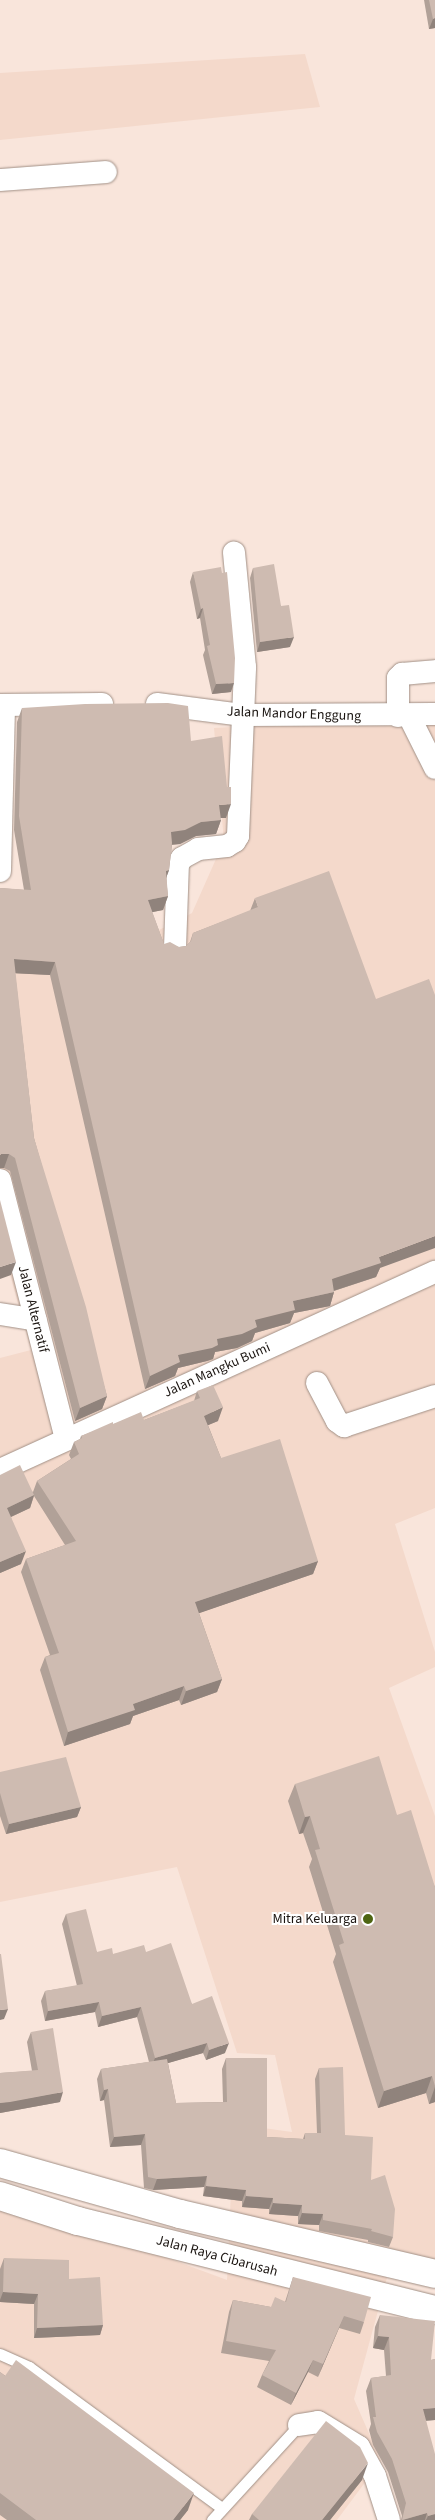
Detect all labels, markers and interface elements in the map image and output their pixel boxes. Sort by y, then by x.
street label: Jalan Mandor Enggung [227,703,361,725]
street label: Jalan Alternatif [14,1264,52,1354]
street label: Jalan Mangku Bumi [161,1339,273,1401]
place label: Mitra Keluarga [272,1911,357,1927]
marker: Mitra Keluarga [361,1912,375,1926]
street label: Jalan Raya Cibarusah [154,2232,280,2280]

